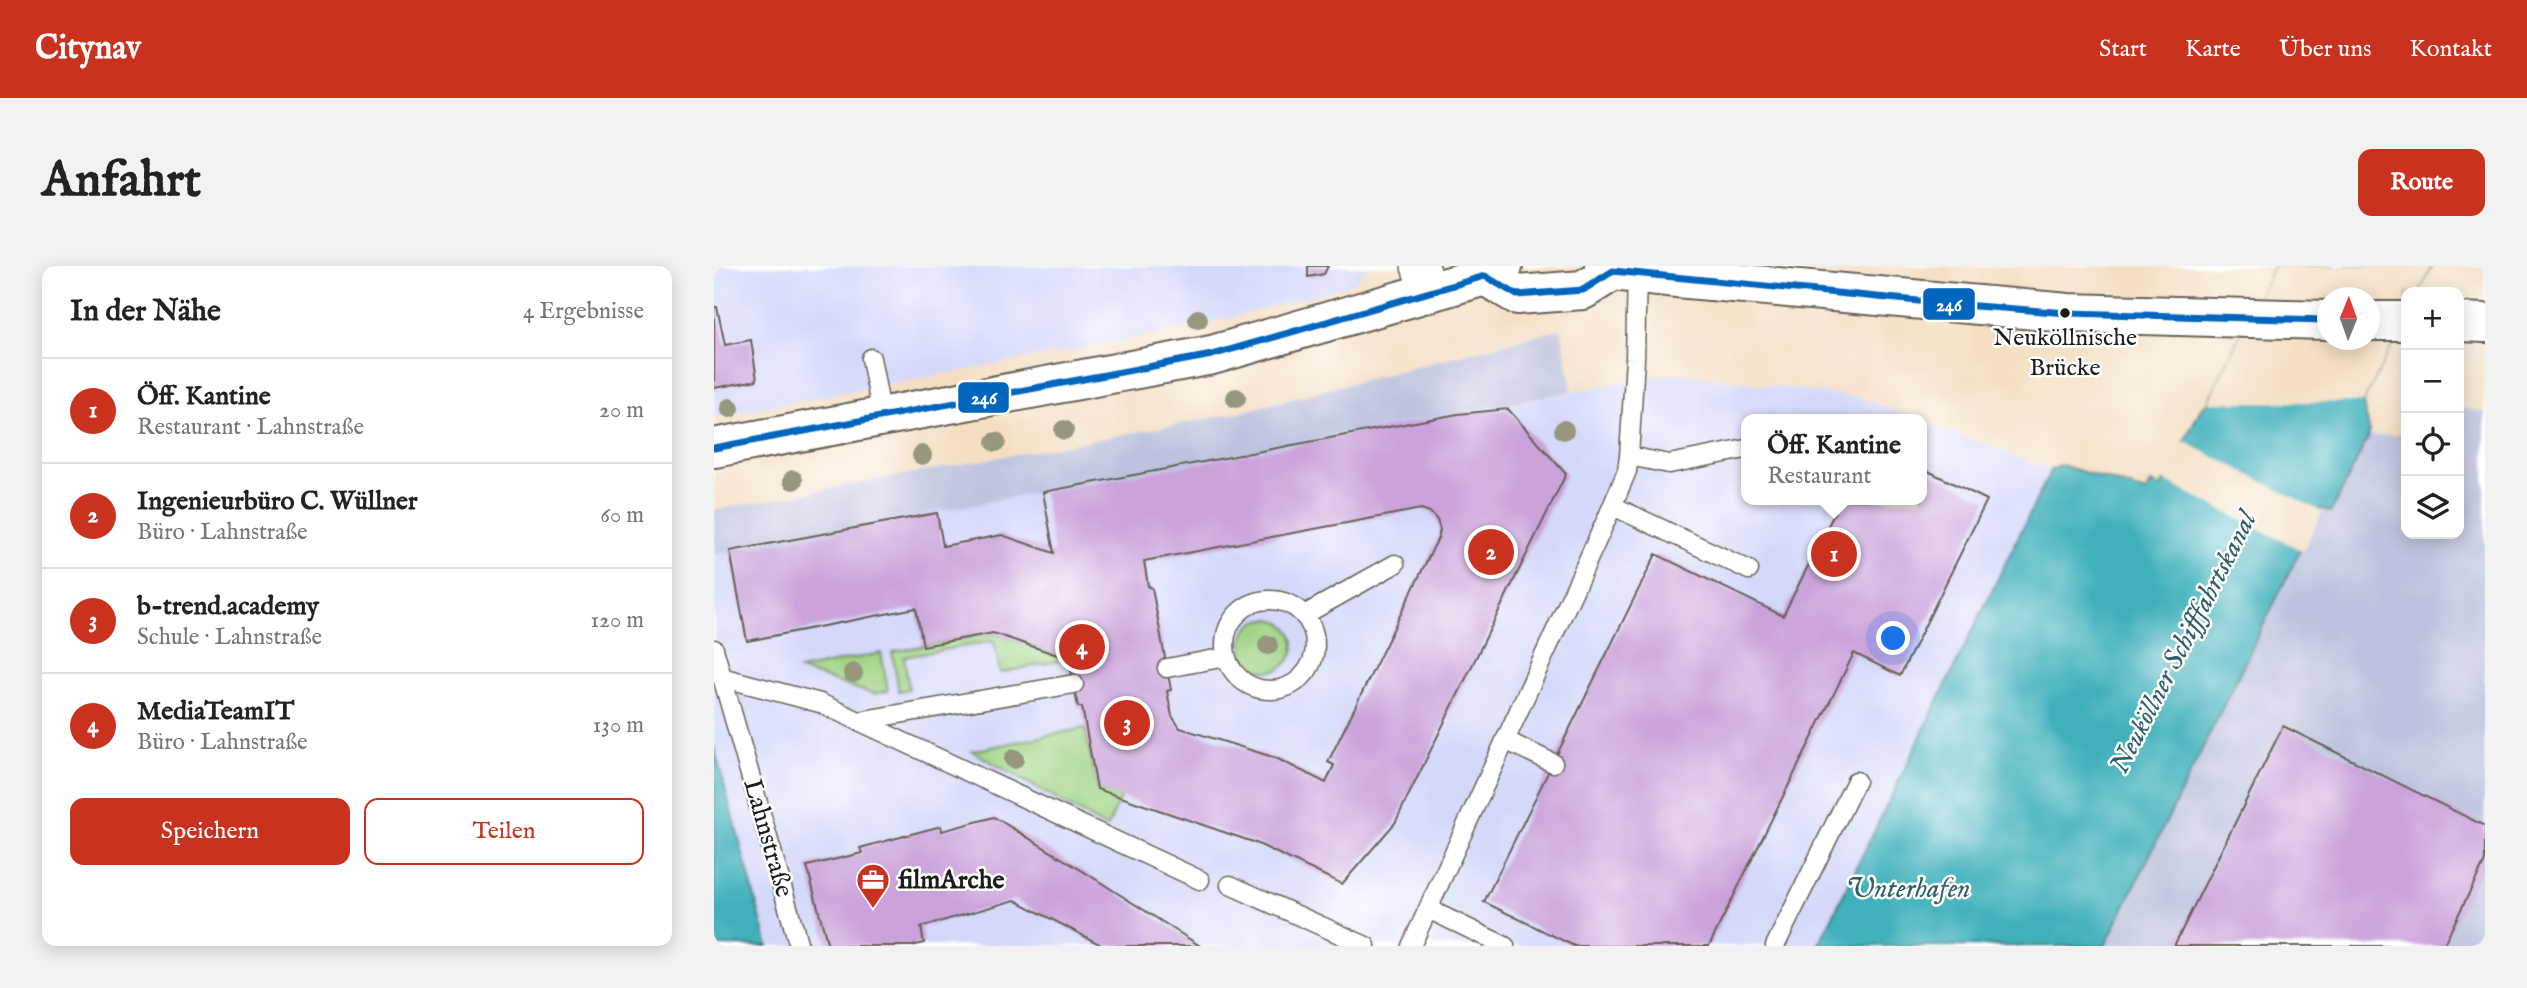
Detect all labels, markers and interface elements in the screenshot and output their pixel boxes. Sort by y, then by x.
text: Citynav [35,28,141,70]
text: Start [2099,34,2147,65]
text: Karte [2185,34,2241,65]
text: Über uns [2279,34,2371,65]
text: Kontakt [2409,34,2492,65]
button: Route [2358,149,2485,216]
text: Anfahrt [42,151,201,213]
line badge: 246 [1922,287,1976,321]
north arrow [2317,287,2380,350]
map controls [2401,287,2464,539]
button: + [2401,287,2464,350]
text: In der Nähe [70,293,221,331]
text: 246 [1936,294,1963,318]
text: 4 Ergebnisse [523,297,644,326]
marker: Neuköllnische Brücke [2058,306,2072,320]
place label: Neuköllnische Brücke [1993,323,2137,384]
button: − [2401,350,2464,413]
text: Öff. Kantine [137,380,271,413]
line badge: 246 [957,381,1010,414]
text: 246 [971,387,998,411]
text: 1 [89,396,97,425]
text: 20 m [599,396,644,425]
text: Restaurant · Lahnstraße [137,413,364,442]
button: locate [2401,413,2464,476]
popup [1741,414,1927,505]
text: Öff. Kantine [1767,429,1901,462]
text: Restaurant [1767,462,1871,491]
button: layers [2401,476,2464,539]
text: Ingenieurbüro C. Wüllner [137,485,418,518]
text: 2 [88,501,98,530]
text: 60 m [600,501,644,530]
water label: Neuköllner Schifffahrtskanal [2103,504,2266,780]
text: Büro · Lahnstraße [137,518,308,547]
pin: 2 [1468,526,1514,578]
pin: 1 [1811,528,1857,580]
text: b-trend.academy [137,590,319,623]
text: 3 [89,606,97,635]
text: 120 m [591,606,644,635]
pin: 4 [1059,621,1105,673]
your location [1876,621,1910,655]
text: Schule · Lahnstraße [137,623,322,652]
text: MediaTeamIT [137,695,294,728]
pin: 3 [1104,697,1150,749]
text: 4 [87,711,99,740]
text: 130 m [593,711,644,740]
text: Büro · Lahnstraße [137,728,308,757]
street label: Lahnstraße [735,775,801,901]
button: Speichern [70,798,350,865]
button: Teilen [364,798,644,865]
office icon: filmArche [854,861,892,910]
place label: filmArche [898,864,1004,897]
water label: Unterhafen [1846,872,1970,907]

